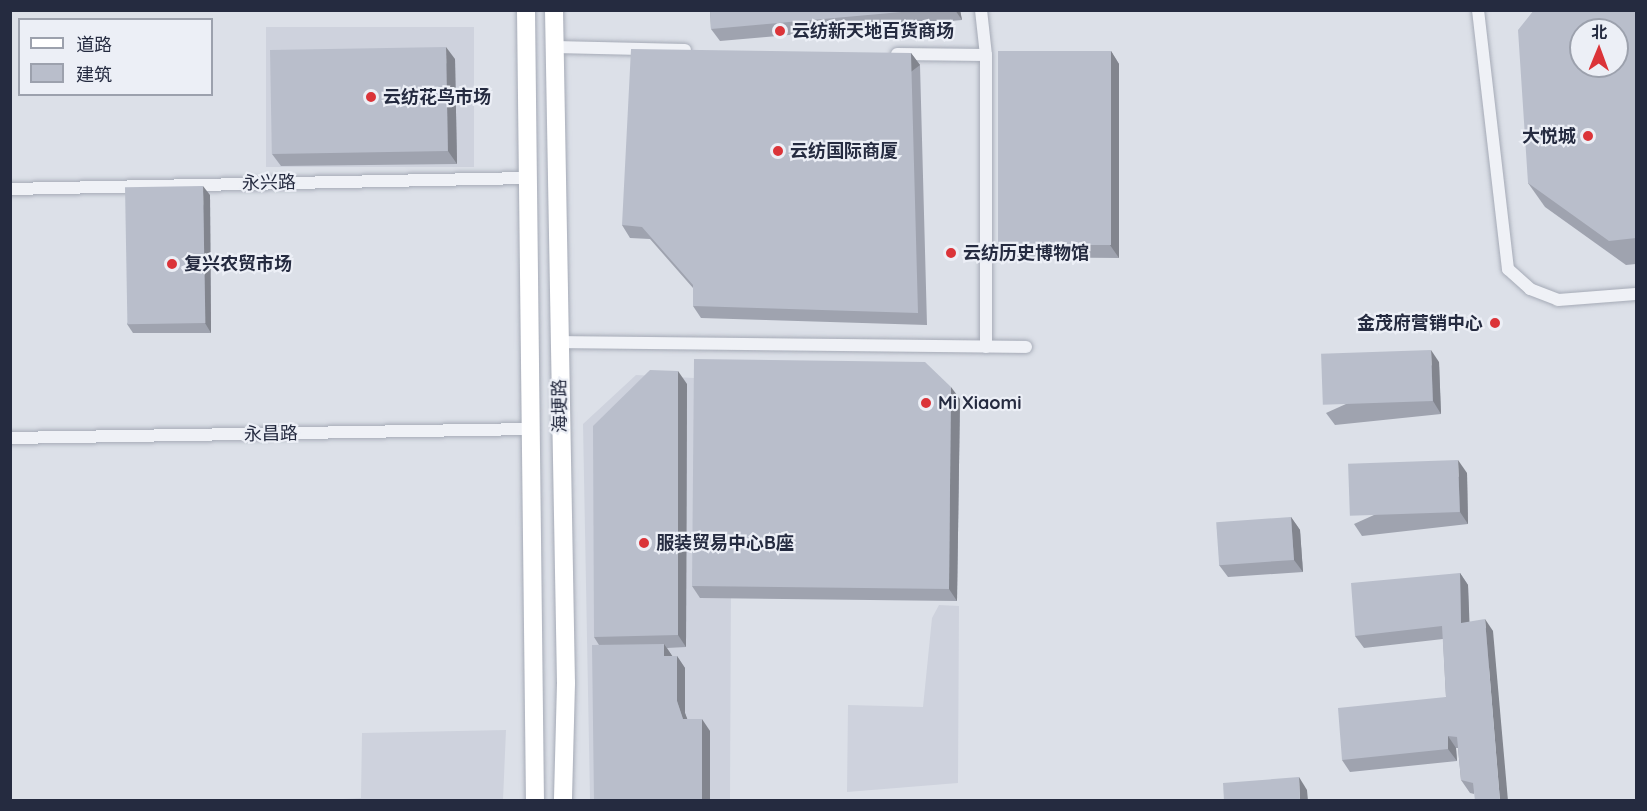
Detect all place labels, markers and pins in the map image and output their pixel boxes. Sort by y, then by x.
place label: 云纺新天地百货商场 [792,20,954,42]
marker: 云纺新天地百货商场 [773,24,787,38]
place label: 云纺花鸟市场 [383,86,491,108]
marker: 云纺花鸟市场 [364,90,378,104]
place label: 大悦城 [1522,125,1576,147]
marker: 大悦城 [1581,129,1595,143]
place label: 云纺国际商厦 [790,140,898,162]
marker: 云纺国际商厦 [771,144,785,158]
place label: 云纺历史博物馆 [963,242,1089,264]
marker: 云纺历史博物馆 [944,246,958,260]
place label: 复兴农贸市场 [184,253,292,275]
marker: 复兴农贸市场 [165,257,179,271]
place label: 金茂府营销中心 [1357,312,1483,334]
marker: 金茂府营销中心 [1488,316,1502,330]
place label: Mi Xiaomi [938,392,1021,414]
marker: Mi Xiaomi [919,396,933,410]
place label: 服装贸易中心B座 [656,532,794,554]
marker: 服装贸易中心B座 [637,536,651,550]

